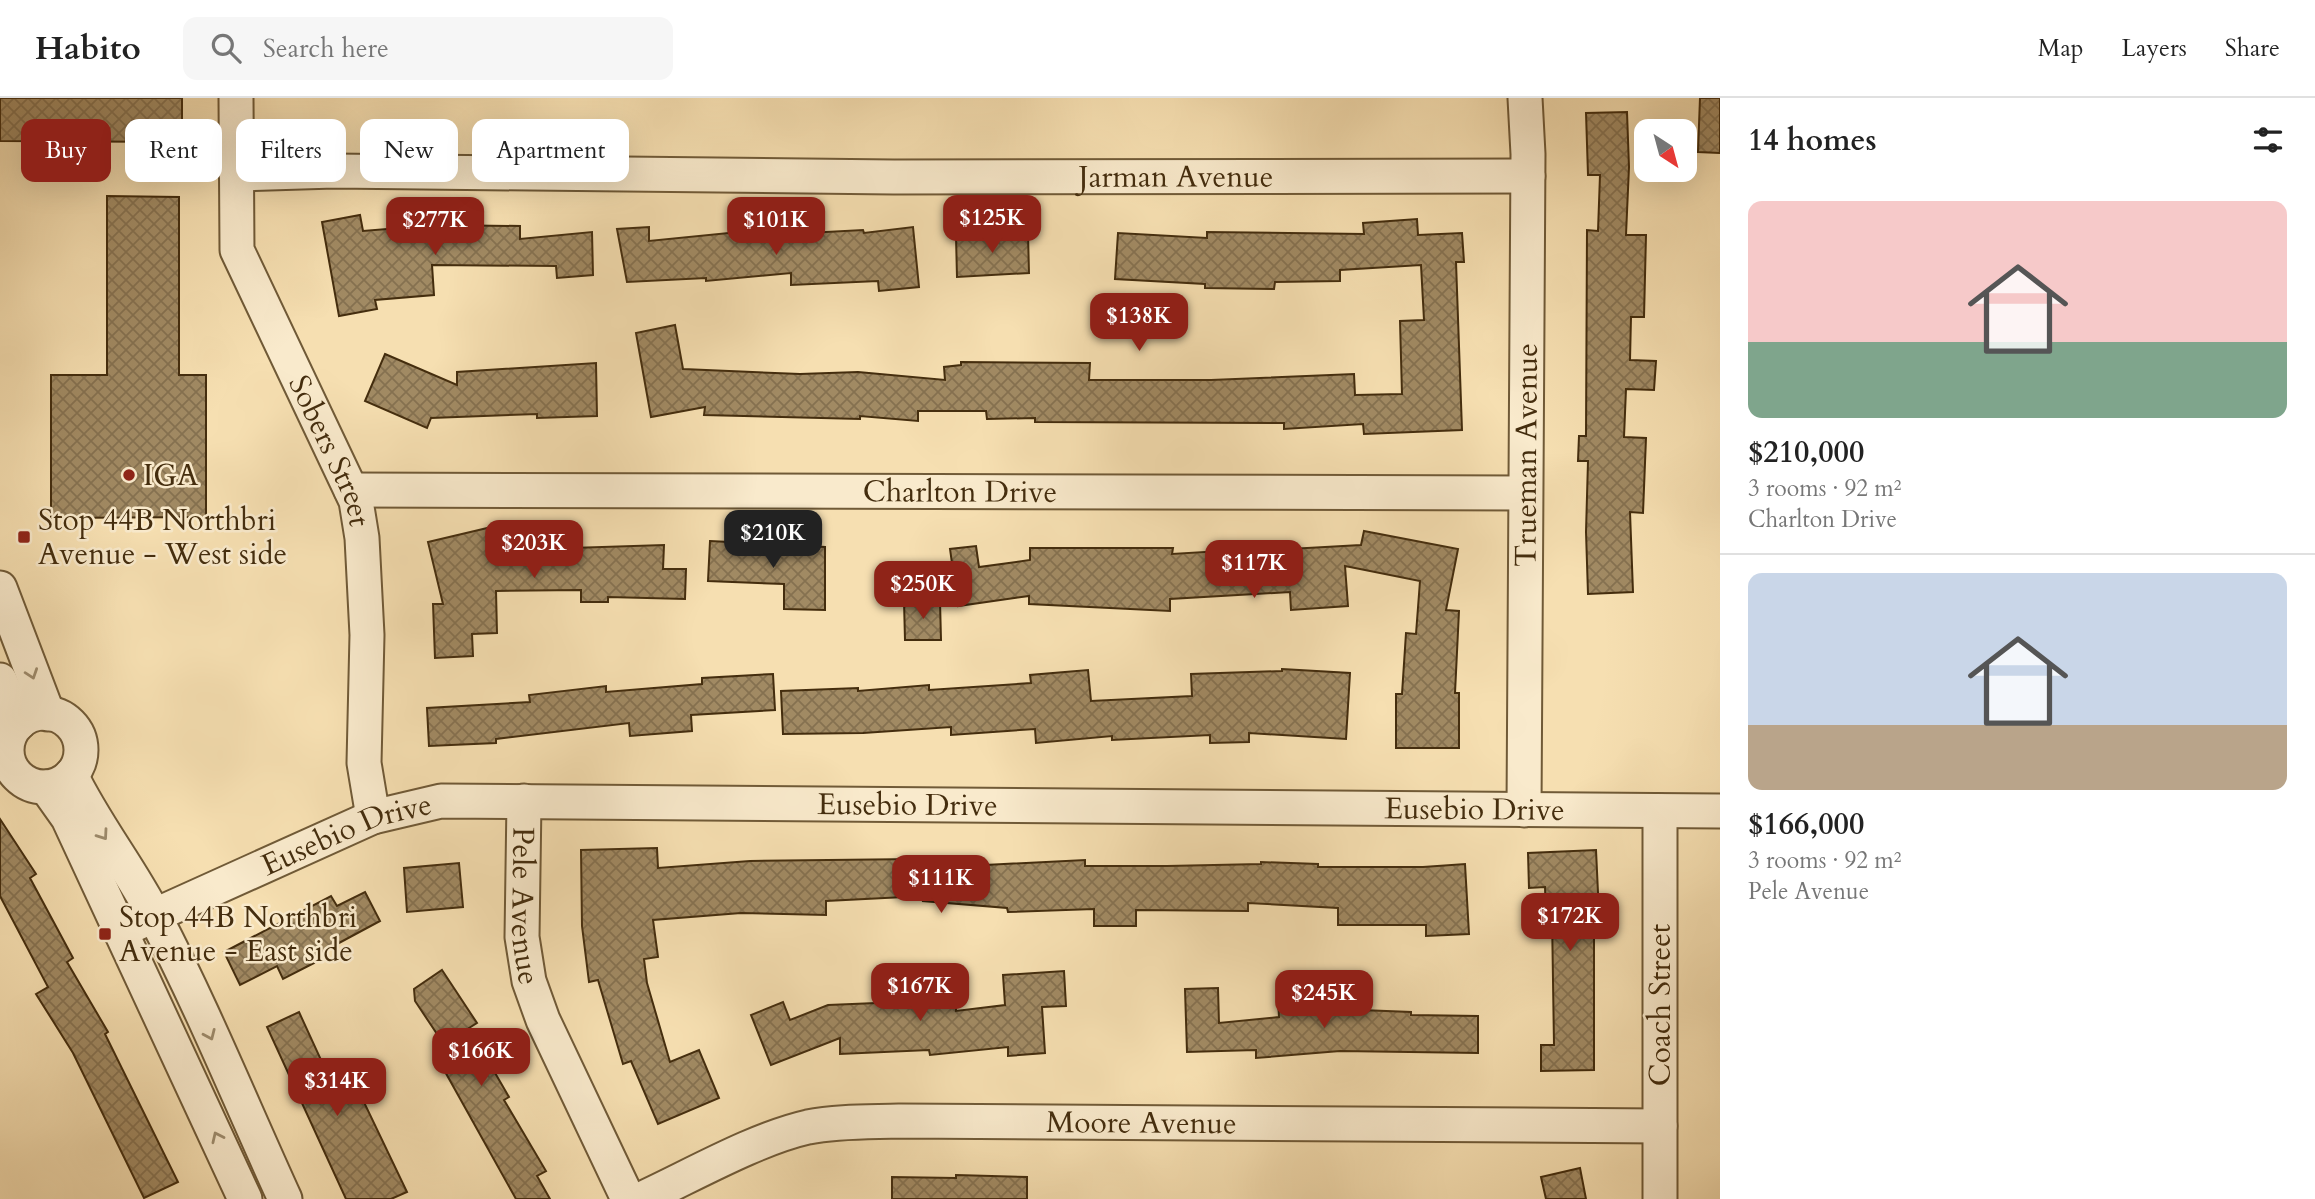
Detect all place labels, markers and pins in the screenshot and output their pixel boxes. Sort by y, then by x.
pin: $125K [943,195,1041,255]
pin: $277K [386,198,484,257]
pin: $101K [727,198,825,257]
pin: $138K [1090,294,1188,353]
place label: IGA [143,455,199,496]
marker: IGA [121,467,137,483]
place label: Stop 44B Northbri Avenue - West side [38,500,287,575]
pin: $210K [724,510,822,570]
pin: $203K [485,520,583,580]
marker: Stop 44B Northbri Avenue - West side [16,529,32,545]
pin: $117K [1205,540,1303,600]
pin: $250K [874,561,972,621]
pin: $111K [892,856,990,915]
pin: $172K [1521,894,1619,953]
place label: Stop 44B Northbri Avenue - East side [119,897,357,972]
marker: Stop 44B Northbri Avenue - East side [97,926,113,942]
pin: $167K [871,964,969,1023]
pin: $245K [1275,970,1373,1030]
pin: $166K [432,1028,530,1088]
pin: $314K [288,1058,386,1118]

